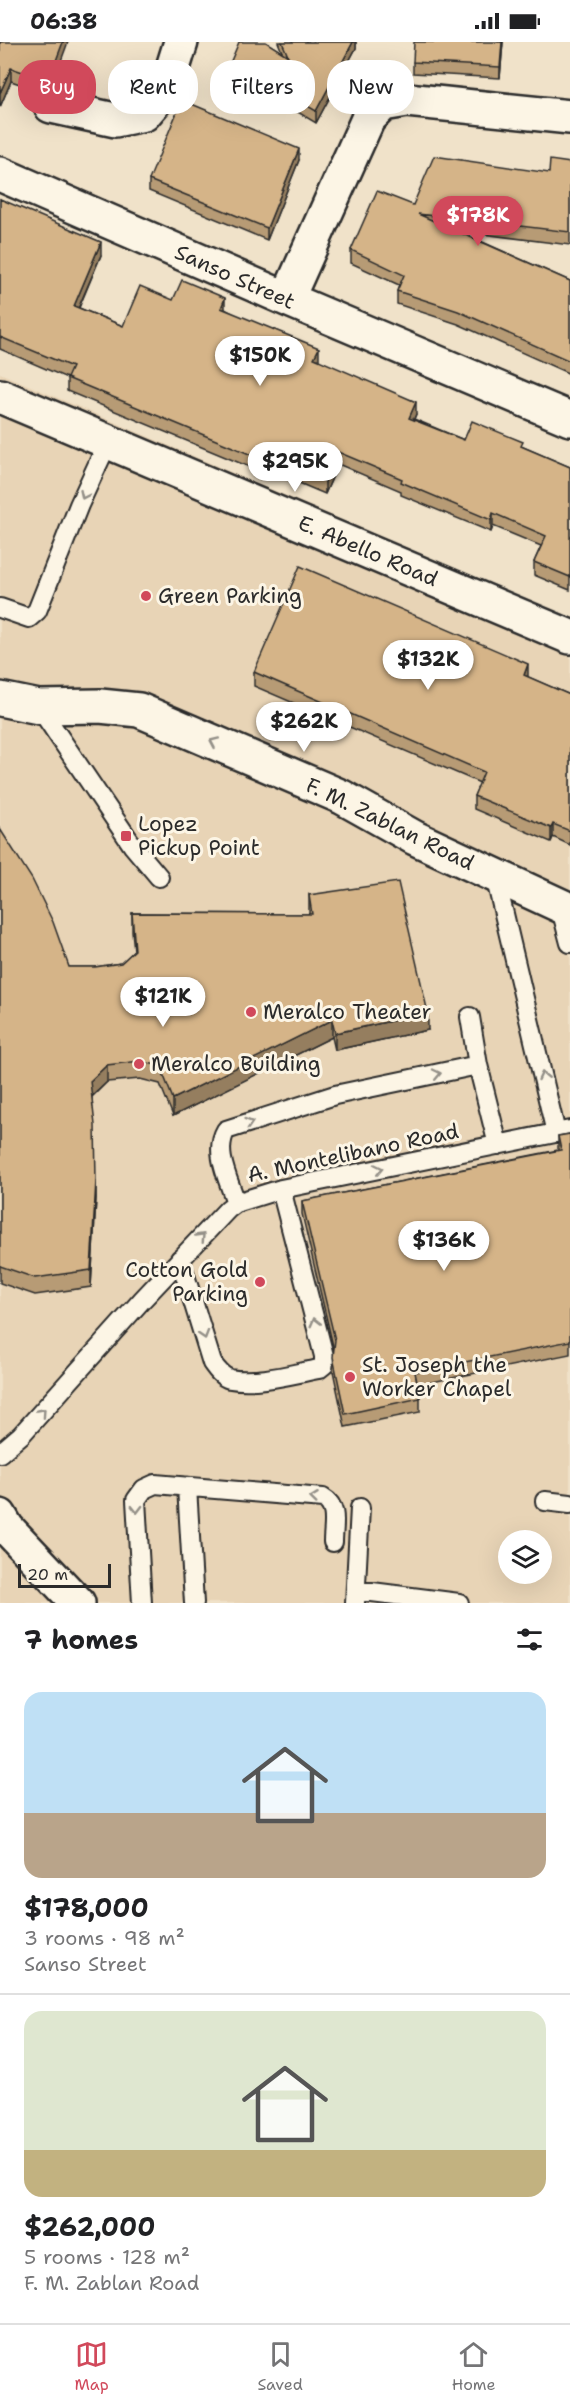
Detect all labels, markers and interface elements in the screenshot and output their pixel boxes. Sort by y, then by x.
text: 06:38 [30,7,98,36]
chip: Buy [18,60,96,114]
chip: Rent [108,60,198,114]
chip: Filters [210,60,315,114]
chip: New [327,60,414,114]
pin: $178K [436,196,520,247]
text: $178K [446,202,510,228]
street label: Sanso Street [170,238,300,316]
pin: $150K [218,336,302,387]
text: $150K [229,342,291,368]
pin: $295K [253,442,337,493]
text: $295K [262,448,328,474]
one-way arrow [79,489,91,500]
street label: E. Abello Road [294,509,442,593]
place label: Green Parking [158,582,302,610]
marker: Green Parking [139,589,153,603]
pin: $132K [386,640,470,691]
text: $132K [397,646,459,672]
pin: $262K [262,702,346,753]
text: $262K [270,708,338,734]
one-way arrow [209,737,220,749]
street label: F. M. Zablan Road [301,771,479,877]
place label: Lopez Pickup Point [138,810,260,862]
marker: Lopez Pickup Point [119,829,133,843]
pin: $121K [121,977,205,1028]
text: $121K [134,983,192,1009]
place label: Meralco Theater [263,998,432,1026]
marker: Meralco Theater [244,1005,258,1019]
place label: Meralco Building [151,1050,321,1078]
marker: Meralco Building [132,1057,146,1071]
one-way arrow [432,1068,442,1081]
one-way arrow [537,1071,550,1081]
street label: A. Montelibano Road [245,1117,461,1189]
one-way arrow [243,1118,254,1130]
one-way arrow [373,1164,383,1177]
pin: $136K [402,1221,486,1272]
text: $136K [412,1227,476,1253]
one-way arrow [194,1233,205,1244]
place label: Cotton Gold Parking [125,1256,248,1308]
marker: Cotton Gold Parking [253,1275,267,1289]
one-way arrow [309,1317,322,1327]
one-way arrow [196,1329,209,1340]
place label: St. Joseph the Worker Chapel [362,1351,512,1403]
marker: St. Joseph the Worker Chapel [343,1370,357,1384]
one-way arrow [34,1408,45,1419]
one-way arrow [310,1492,319,1504]
one-way arrow [131,1505,143,1514]
map controls [498,1530,552,1584]
button: layers [498,1530,552,1584]
scale bar [18,1561,111,1588]
text: 20 m [27,1564,68,1585]
text: 7 homes [24,1622,138,1657]
icon: filters [513,1623,546,1656]
icon: home [231,1731,339,1839]
text: $178,000 [24,1890,149,1925]
text: 3 rooms · 98 m² [24,1925,185,1951]
text: Sanso Street [24,1951,147,1977]
icon: home [231,2050,339,2158]
text: $262,000 [24,2209,155,2244]
text: 5 rooms · 128 m² [24,2244,190,2270]
text: F. M. Zablan Road [24,2270,199,2296]
tab: Map [74,2338,109,2395]
tab: Saved [257,2338,303,2395]
tab: Home [452,2338,496,2395]

